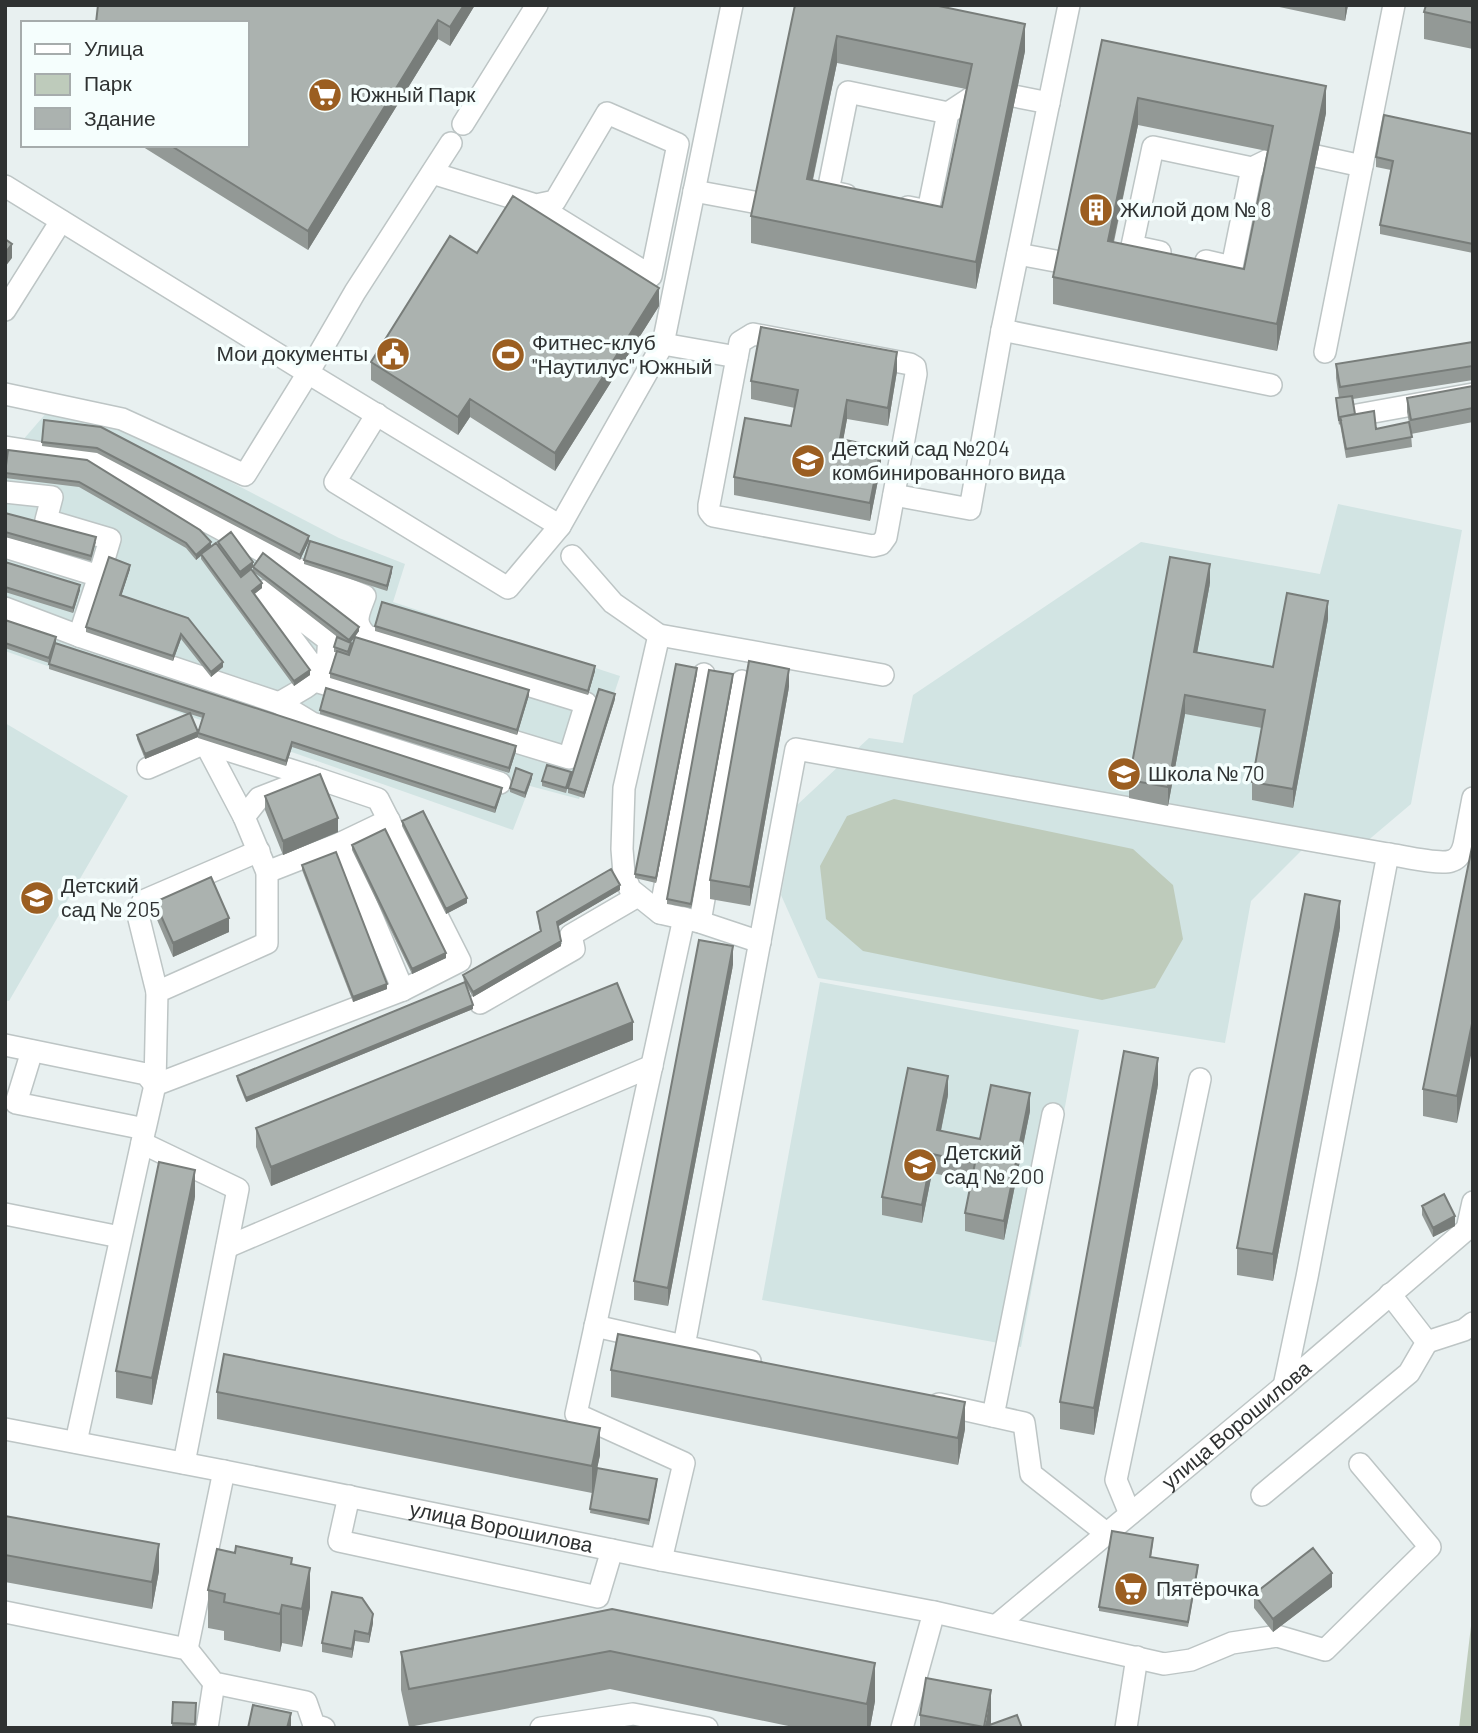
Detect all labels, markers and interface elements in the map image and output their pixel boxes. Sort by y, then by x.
legend [21,21,248,147]
text: Улица [84,35,144,60]
text: Парк [84,70,132,95]
supermarket icon: Южный Парк [306,76,344,114]
place label: Южный Парк [350,81,476,106]
text: Здание [84,105,156,130]
building icon: Жилой дом № 8 [1077,191,1115,229]
place label: Жилой дом № 8 [1120,196,1271,221]
place label: Фитнес-клуб "Наутилус" Южный [532,329,712,378]
public building icon: Мои документы [374,335,412,373]
sports icon: Фитнес-клуб "Наутилус" Южный [489,336,527,374]
place label: Мои документы [217,340,368,365]
place label: Детский сад №204 комбинированного вида [832,435,1065,484]
school or university icon: Детский сад №204 комбинированного вида [789,442,827,480]
school or university icon: Школа № 70 [1105,755,1143,793]
place label: Школа № 70 [1148,760,1265,785]
place label: Детский сад № 205 [61,872,160,921]
school or university icon: Детский сад № 205 [18,879,56,917]
place label: Детский сад № 200 [944,1139,1044,1188]
school or university icon: Детский сад № 200 [901,1146,939,1184]
street label: улица Ворошилова [1156,1355,1315,1493]
street label: улица Ворошилова [408,1495,596,1557]
supermarket icon: Пятёрочка [1112,1570,1150,1608]
place label: Пятёрочка [1156,1575,1259,1600]

